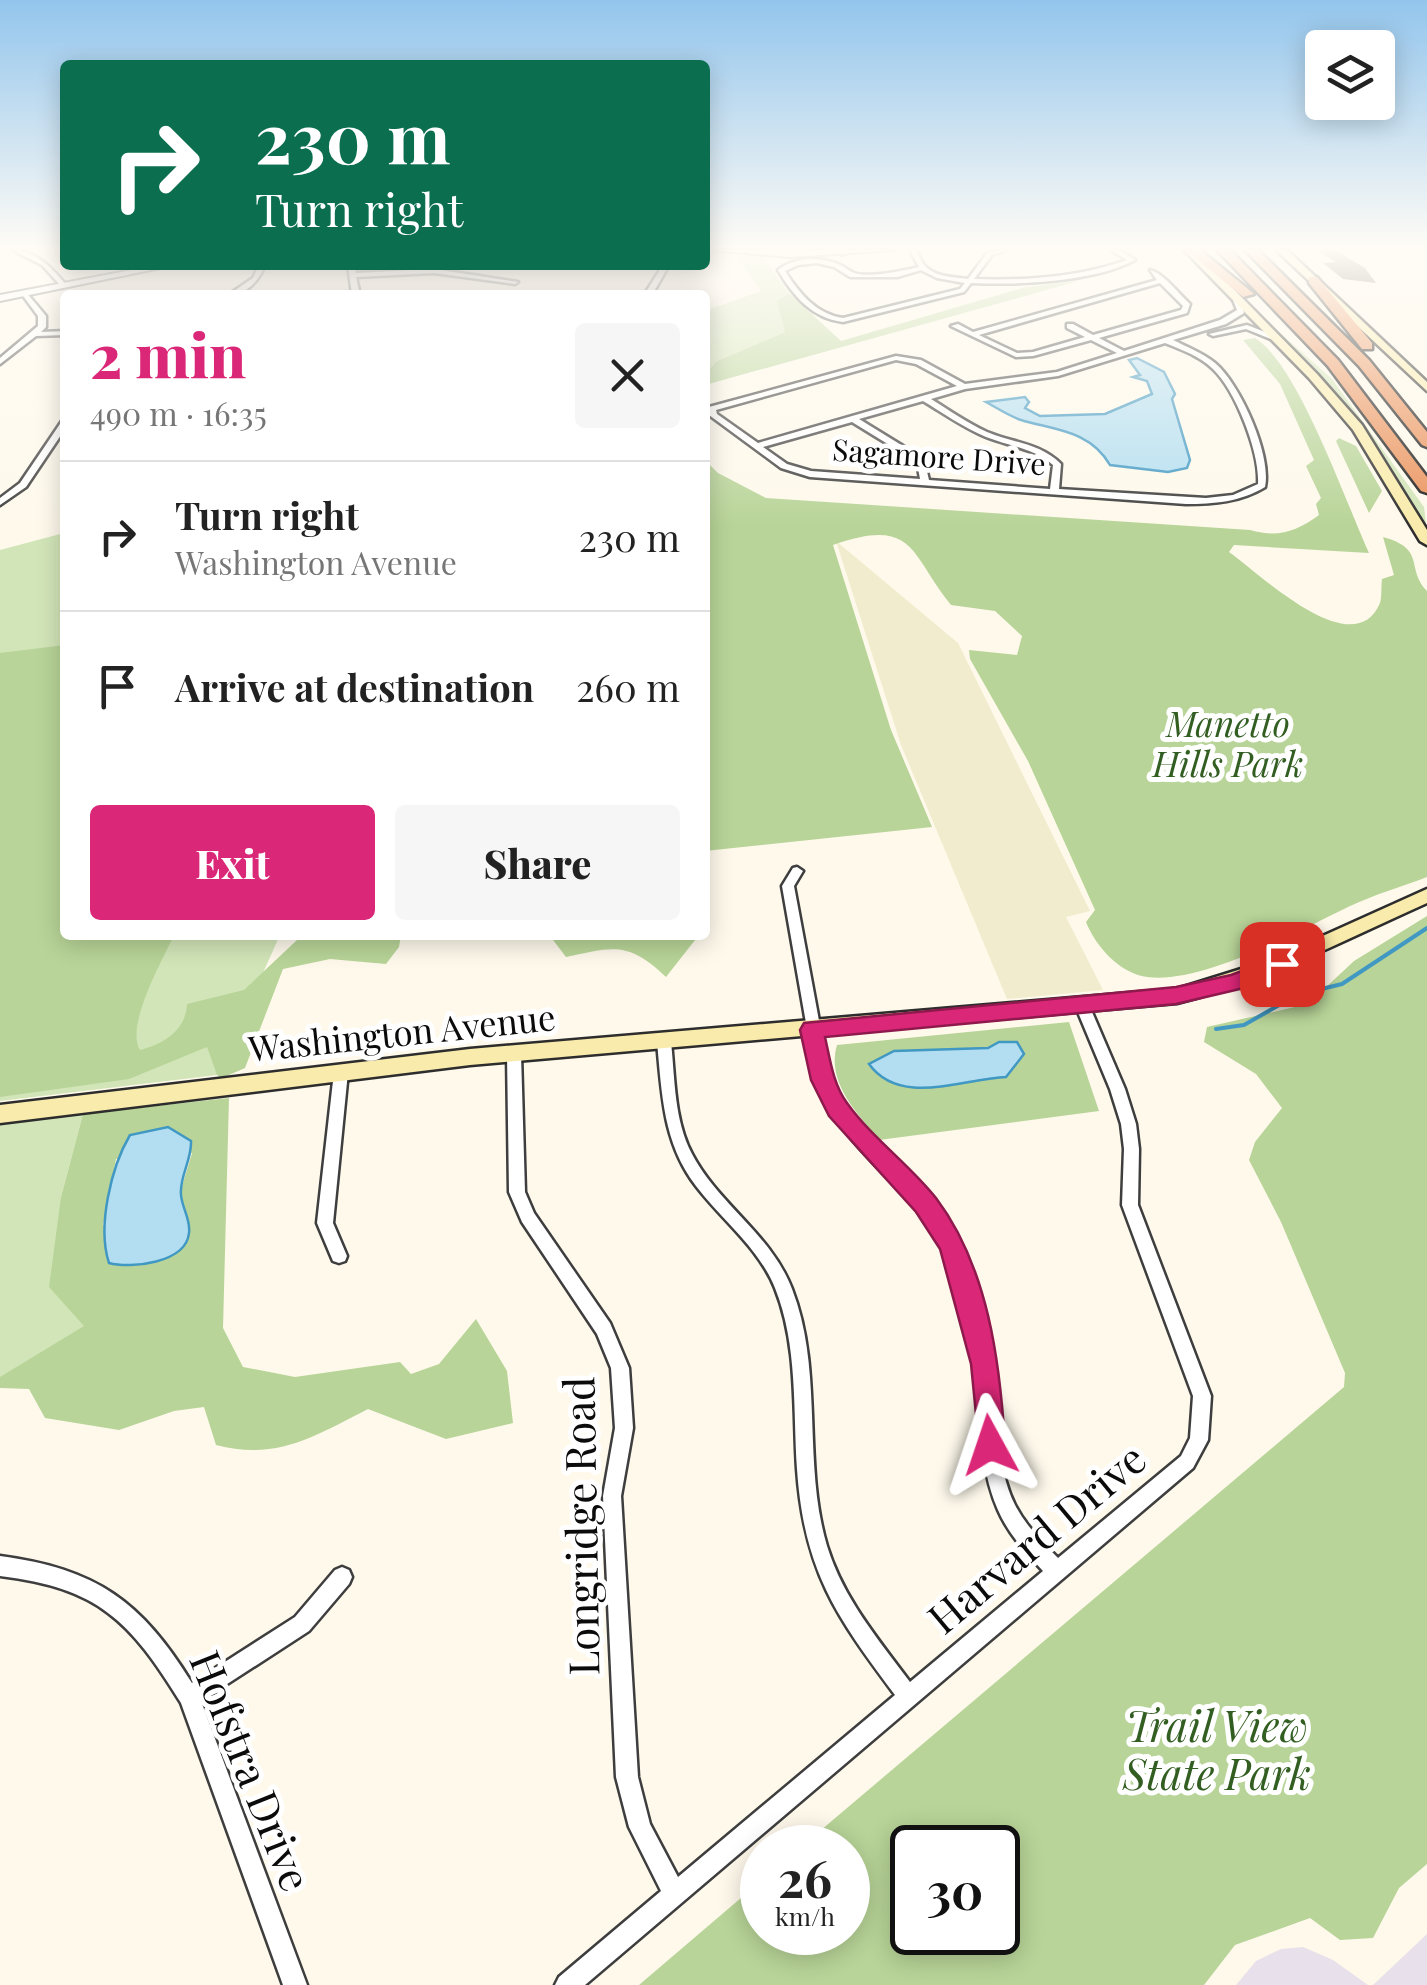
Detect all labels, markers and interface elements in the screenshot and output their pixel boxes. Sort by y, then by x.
map controls [1305,30,1395,120]
button: layers [1305,30,1395,120]
text: 230 m [255,88,451,182]
icon: right [90,100,220,230]
text: Turn right [255,178,463,238]
text: 2 min [90,313,246,393]
button: close [575,323,680,428]
text: 490 m · 16:35 [90,391,267,434]
street label: Sagamore Drive [831,429,1047,483]
text: Turn right [175,489,359,540]
icon: right [90,509,145,564]
text: 230 m [579,511,680,562]
text: Washington Avenue [175,540,457,583]
icon: arrive [90,659,145,714]
text: Arrive at destination [175,661,534,712]
text: 260 m [576,661,680,712]
park label: Manetto Hills Park [1151,699,1303,786]
button: Exit [90,805,375,920]
button: Share [395,805,680,920]
pin [1240,922,1325,1007]
icon: arrive [1255,937,1310,992]
street label: Washington Avenue [245,992,558,1071]
street label: Longridge Road [549,1376,611,1676]
position arrow [938,1393,1042,1497]
street label: Harvard Drive [915,1430,1156,1645]
street label: Hofstra Drive [178,1642,325,1898]
park label: Trail View State Park [1122,1697,1311,1801]
speed limit sign: 30 [890,1825,1020,1955]
text: 26 [778,1844,832,1911]
text: km/h [775,1899,835,1932]

